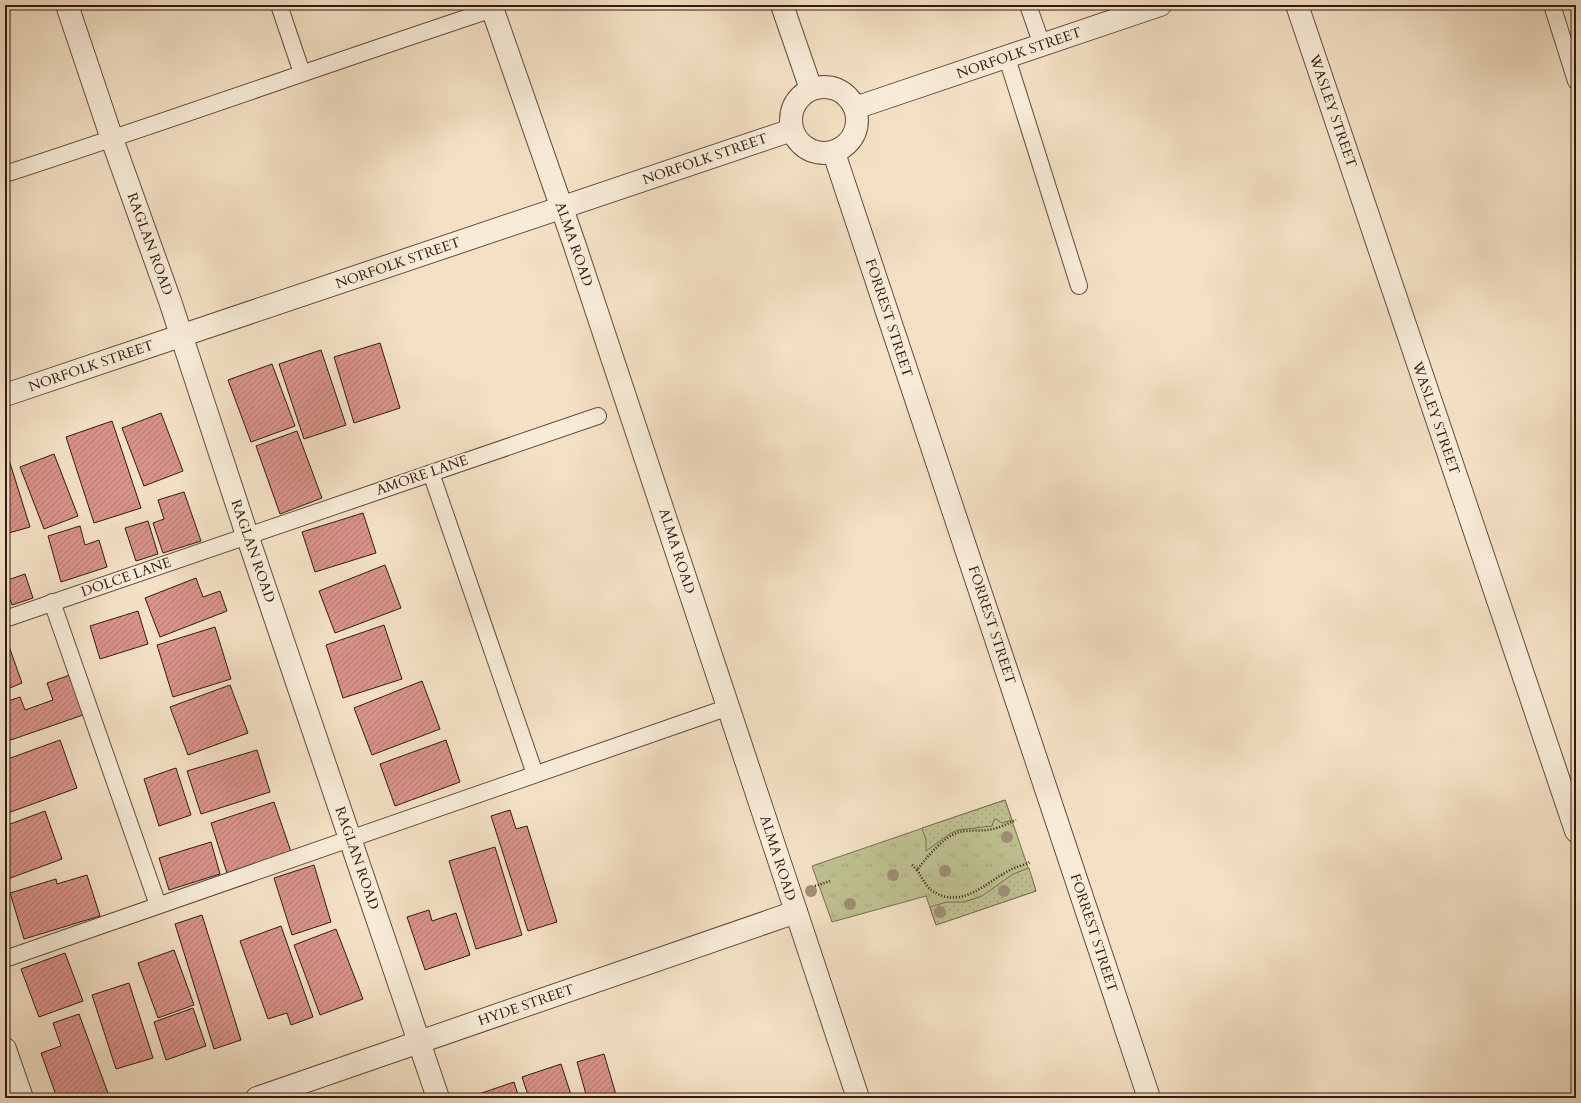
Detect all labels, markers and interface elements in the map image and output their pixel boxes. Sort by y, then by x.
street label: NORFOLK STREET [954,23,1084,83]
street label: WASLEY STREET [1304,51,1361,170]
street label: NORFOLK STREET [640,129,770,189]
street label: RAGLAN ROAD [123,190,177,298]
street label: ALMA ROAD [551,199,597,289]
street label: NORFOLK STREET [333,233,463,293]
street label: FORREST STREET [861,256,917,380]
street label: NORFOLK STREET [26,336,156,396]
street label: WASLEY STREET [1407,358,1464,477]
street label: AMORE LANE [373,450,471,500]
street label: RAGLAN ROAD [226,497,280,605]
street label: ALMA ROAD [654,506,700,596]
street label: DOLCE LANE [78,553,174,601]
street label: FORREST STREET [964,563,1020,687]
street label: RAGLAN ROAD [330,804,384,912]
street label: ALMA ROAD [755,813,801,903]
street label: FORREST STREET [1066,871,1122,995]
street label: HYDE STREET [475,980,577,1030]

